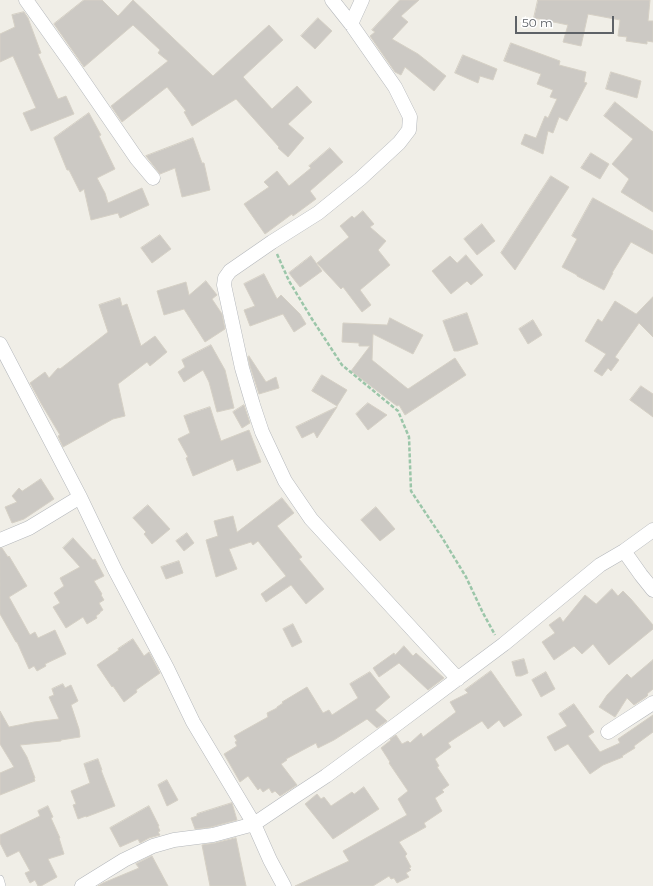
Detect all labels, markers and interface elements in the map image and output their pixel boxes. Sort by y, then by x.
scale bar [517,8,616,34]
text: 50 m [522,15,553,30]

